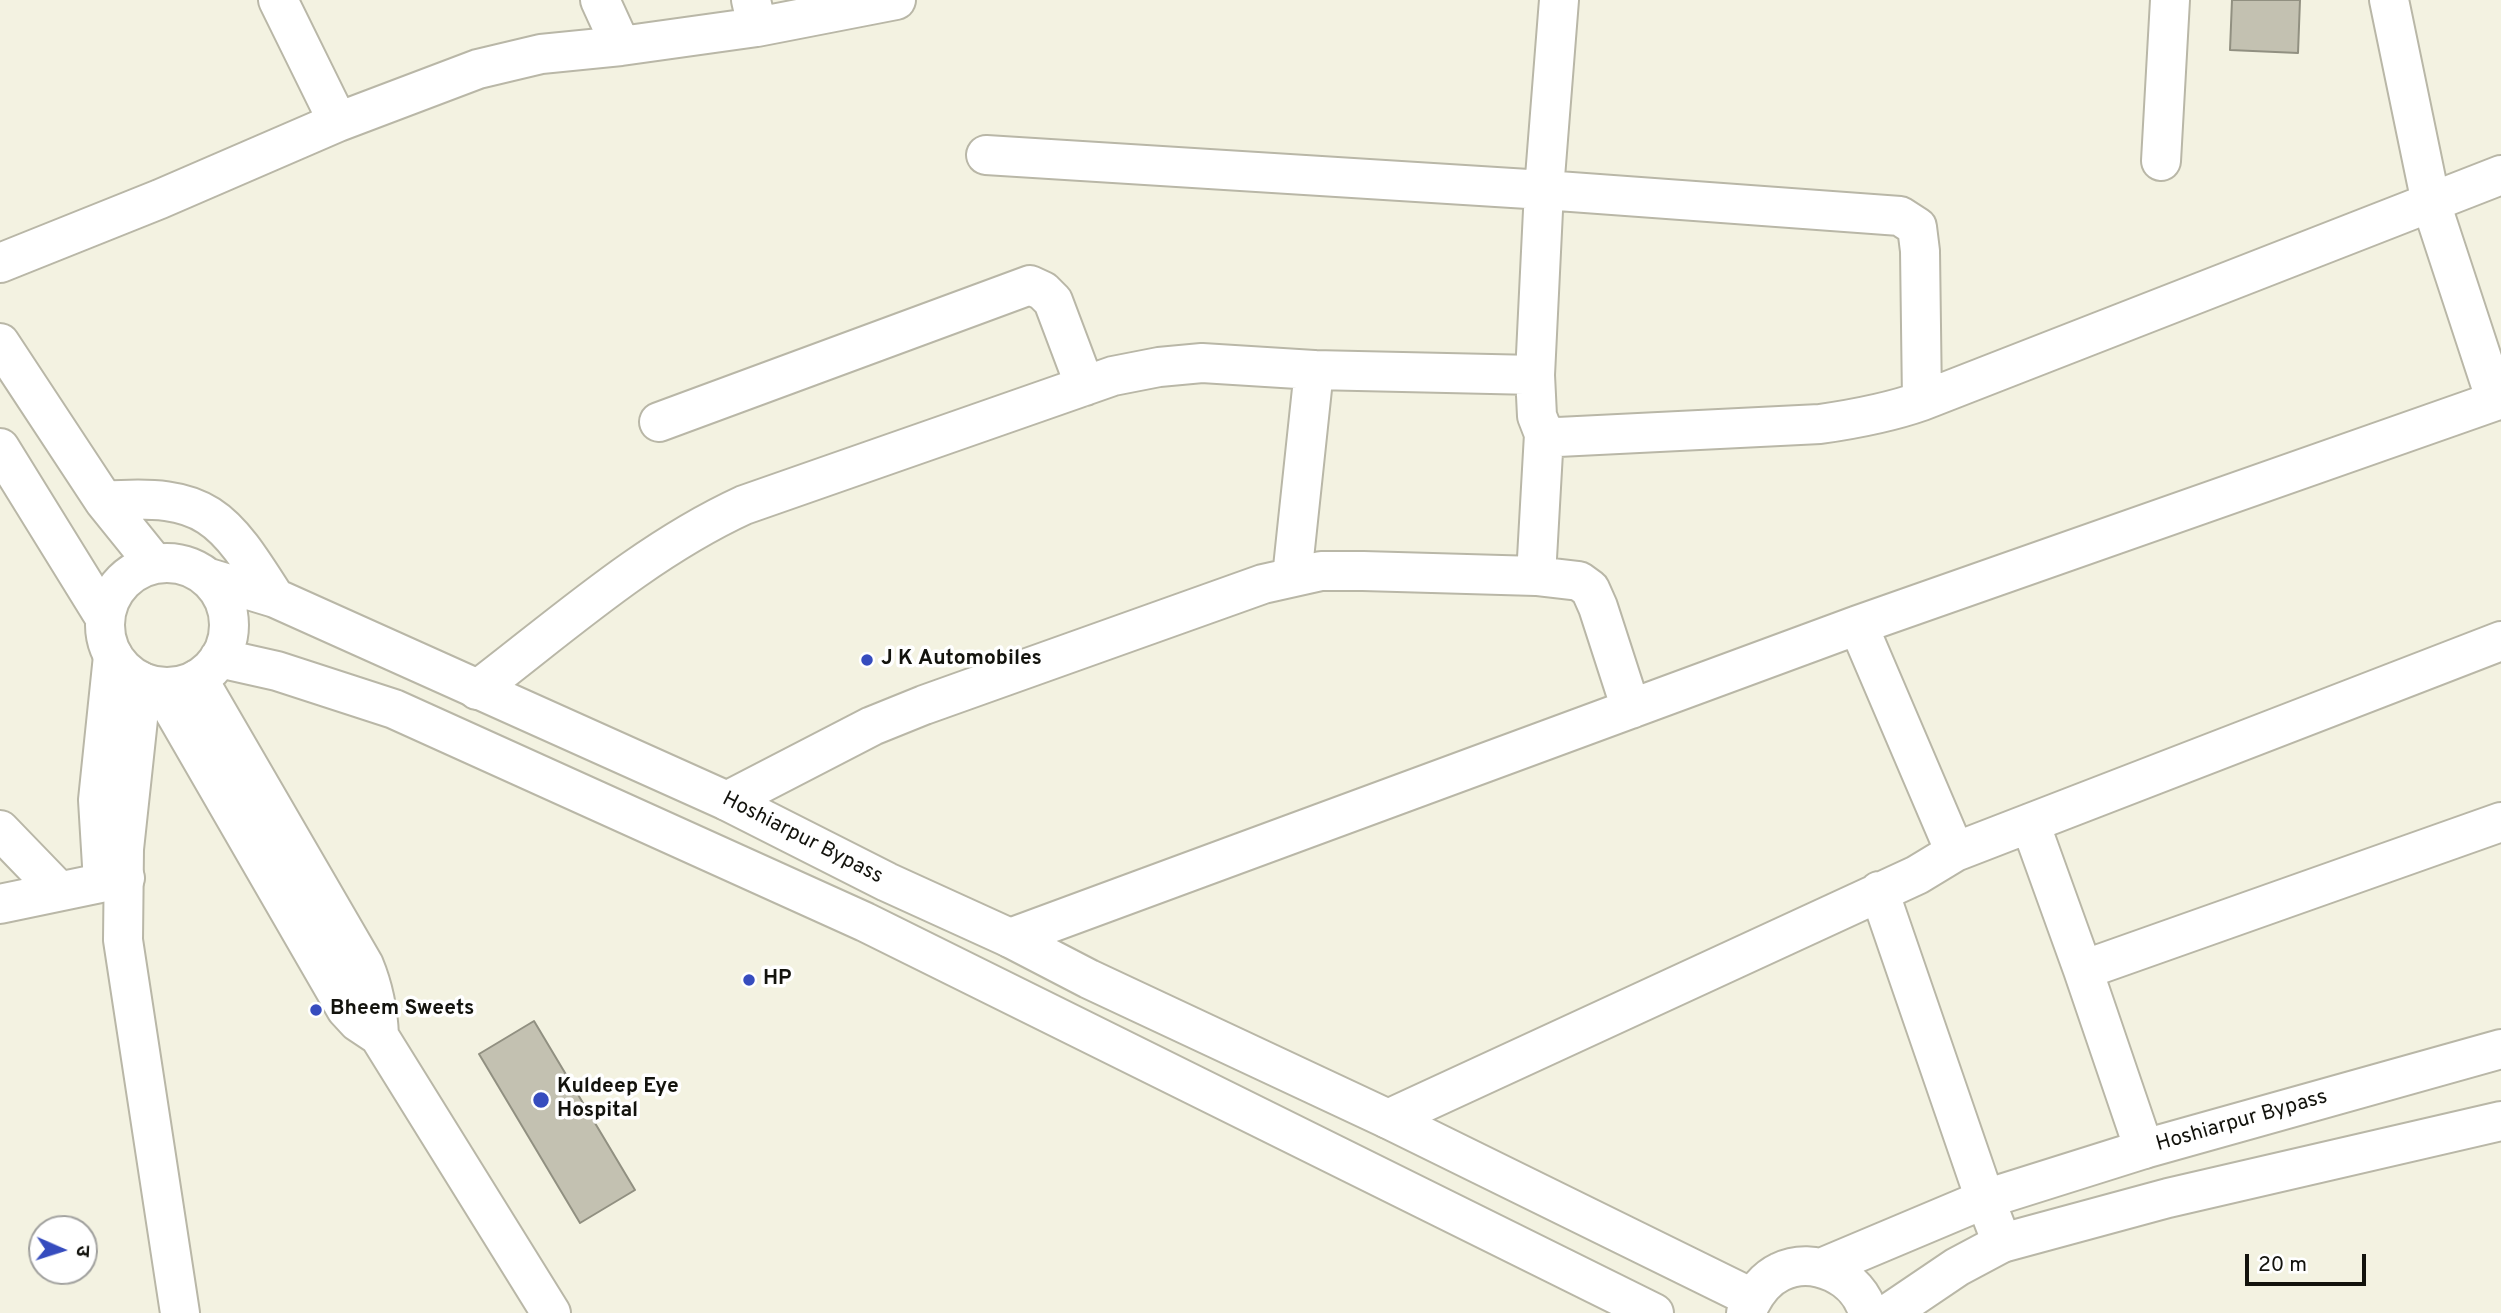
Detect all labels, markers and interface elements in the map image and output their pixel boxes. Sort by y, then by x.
place label: J K Automobiles [881,647,1042,673]
marker: J K Automobiles [859,652,875,668]
street label: Hoshiarpur Bypass [717,788,887,890]
place label: HP [763,967,792,993]
marker: HP [741,972,757,988]
place label: Bheem Sweets [330,997,474,1023]
marker: Bheem Sweets [308,1002,324,1018]
place label: Kuldeep Eye Hospital [557,1075,679,1125]
street label: Hoshiarpur Bypass [2153,1085,2331,1159]
marker: Kuldeep Eye Hospital [531,1090,551,1110]
north arrow [28,1215,98,1285]
scale bar [2249,1240,2370,1284]
text: उ [70,1245,94,1257]
text: 20 m [2258,1252,2307,1279]

